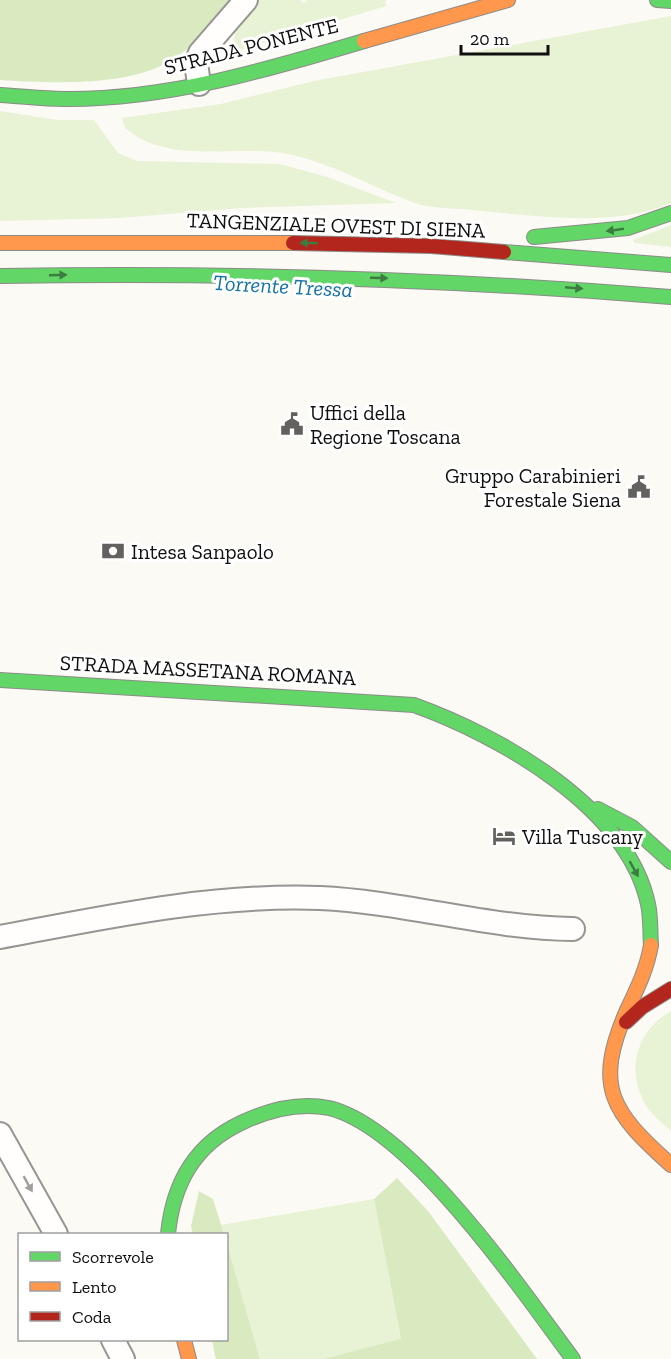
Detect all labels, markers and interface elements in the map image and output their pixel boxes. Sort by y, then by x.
street label: STRADA PONENTE [161,12,341,80]
scale bar [461,18,548,56]
text: 20 m [470,28,510,50]
street label: TANGENZIALE OVEST DI SIENA [186,207,486,243]
one-way arrow [606,225,625,234]
one-way arrow [300,238,319,248]
water label: Torrente Tressa [213,269,353,303]
one-way arrow [49,270,68,279]
one-way arrow [370,273,389,282]
one-way arrow [565,283,584,293]
place label: Uffici della Regione Toscana [310,400,461,449]
public building icon: Uffici della Regione Toscana [279,411,305,437]
place label: Gruppo Carabinieri Forestale Siena [445,463,621,512]
public building icon: Gruppo Carabinieri Forestale Siena [626,474,652,500]
bank icon: Intesa Sanpaolo [100,538,126,564]
place label: Intesa Sanpaolo [131,539,274,564]
street label: STRADA MASSETANA ROMANA [59,650,357,690]
hotel icon: Villa Tuscany [491,823,517,849]
place label: Villa Tuscany [521,824,643,849]
one-way arrow [629,860,639,877]
one-way arrow [23,1176,33,1193]
legend [18,1233,228,1341]
text: Scorrevole [72,1246,154,1268]
text: Lento [72,1276,117,1298]
text: Coda [72,1306,112,1328]

